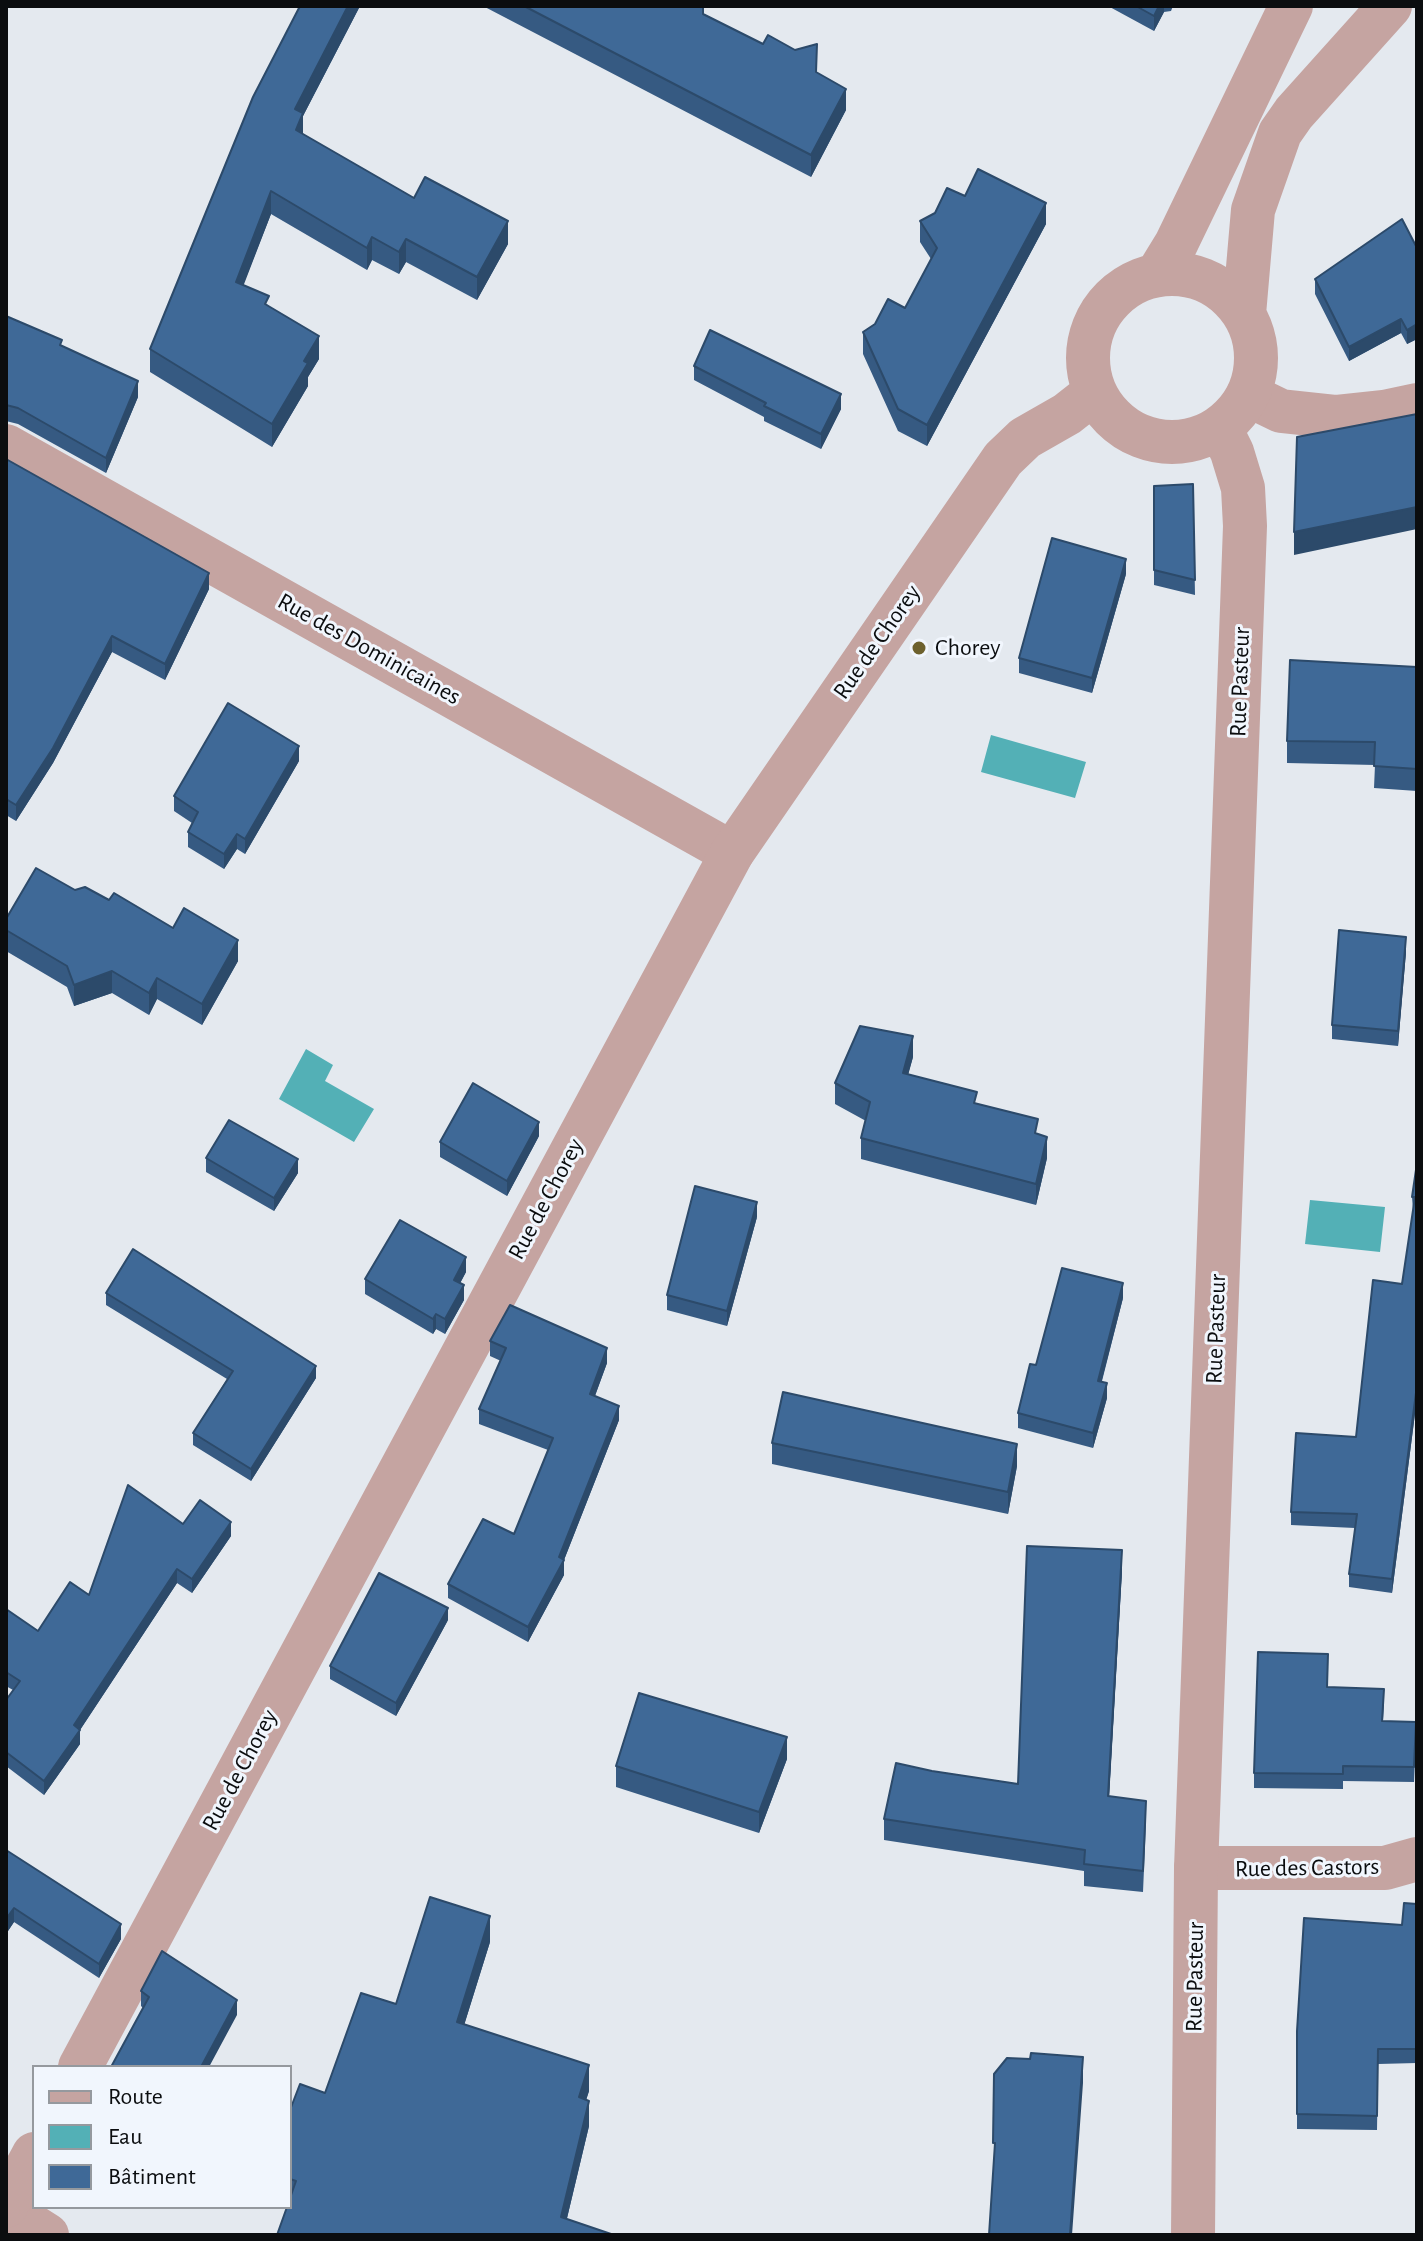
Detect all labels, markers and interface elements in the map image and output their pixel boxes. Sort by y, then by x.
street label: Rue de Chorey [827,579,927,705]
street label: Rue des Dominicaines [272,587,466,711]
street label: Rue Pasteur [1224,627,1256,737]
place label: Chorey [935,634,1001,662]
marker: Chorey [910,639,928,657]
street label: Rue de Chorey [502,1133,590,1265]
street label: Rue Pasteur [1200,1274,1232,1384]
street label: Rue de Chorey [196,1704,284,1836]
street label: Rue des Castors [1235,1852,1379,1884]
street label: Rue Pasteur [1180,1922,1210,2032]
legend [32,2065,292,2209]
text: Route [108,2085,163,2109]
text: Eau [108,2125,142,2149]
text: Bâtiment [108,2165,196,2189]

